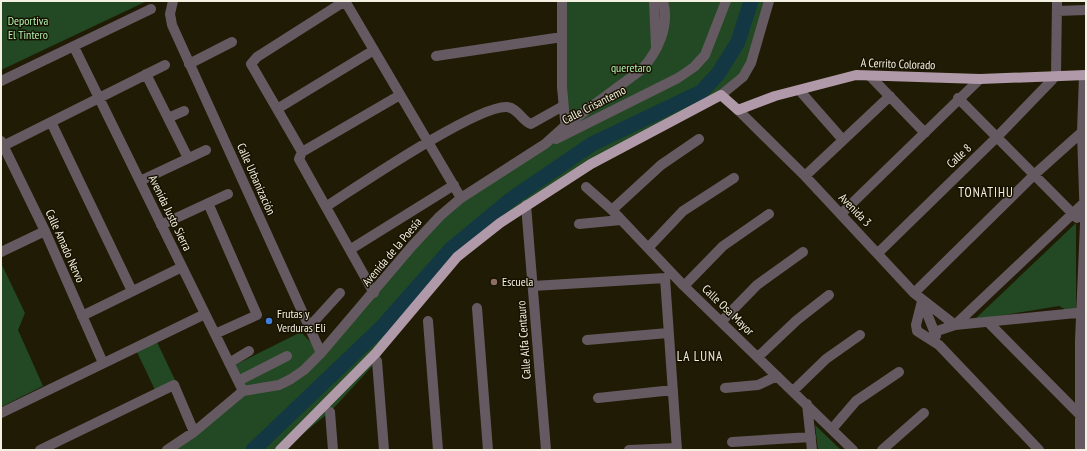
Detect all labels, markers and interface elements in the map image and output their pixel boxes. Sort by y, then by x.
park label: Deportiva El Tintero [8,13,48,42]
street label: A Cerrito Colorado [860,55,936,72]
park label: queretaro [611,60,651,75]
street label: Calle Crisantemo [559,82,628,127]
street label: Calle 8 [943,140,974,171]
street label: Calle Urbanización [234,141,279,217]
street label: Avenida Justo Sierra [146,172,195,253]
district label: TONATIHU [958,184,1014,201]
street label: Avenida 3 [836,190,875,230]
street label: Calle Amado Nervo [43,207,88,285]
street label: Avenida de la Poesía [359,214,425,289]
place label: Escuela [502,274,533,289]
marker: Escuela [489,277,499,287]
street label: Calle Osa Mayor [699,281,758,339]
street label: Calle Alfa Centauro [513,300,534,380]
place label: Frutas y Verduras Eli [276,306,326,335]
marker: Frutas y Verduras Eli [264,316,274,326]
district label: LA LUNA [677,348,723,365]

